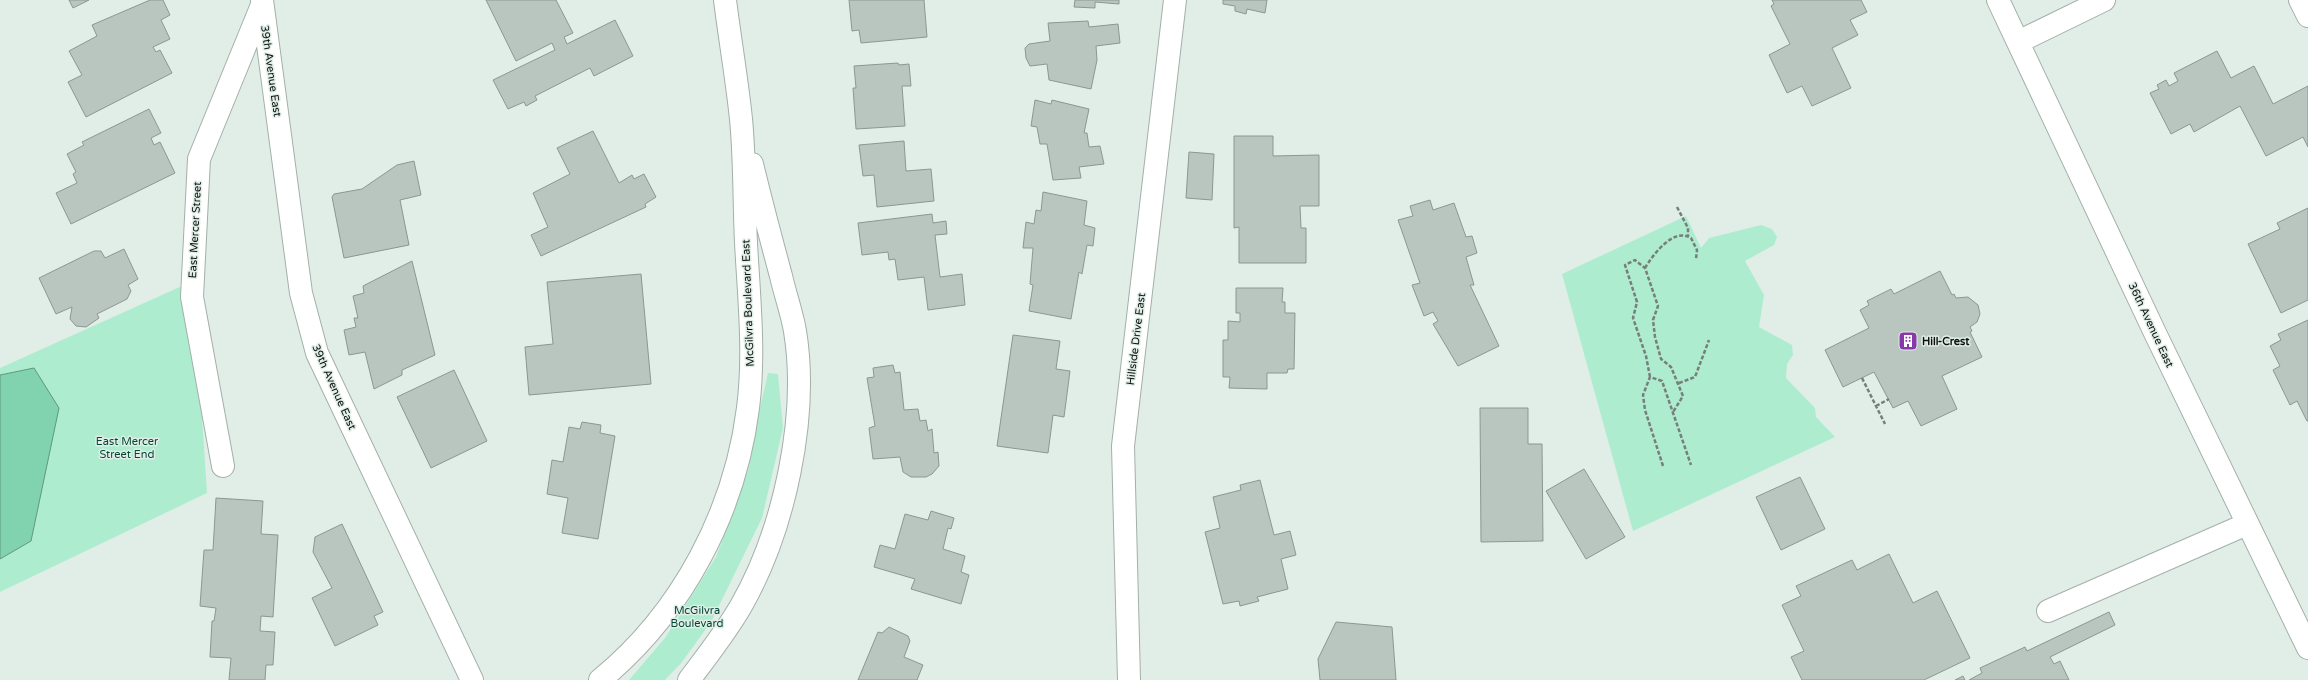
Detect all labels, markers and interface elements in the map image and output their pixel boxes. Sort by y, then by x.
street label: 39th Avenue East [258,24,284,118]
street label: East Mercer Street [186,181,204,279]
street label: McGilvra Boulevard East [739,239,757,367]
street label: 36th Avenue East [2126,280,2176,370]
street label: Hillside Drive East [1124,292,1148,386]
building icon: Hill-Crest [1897,330,1919,352]
place label: Hill-Crest [1922,335,1970,348]
street label: 39th Avenue East [309,342,359,432]
park label: East Mercer Street End [96,435,159,461]
park label: McGilvra Boulevard [671,604,723,630]

